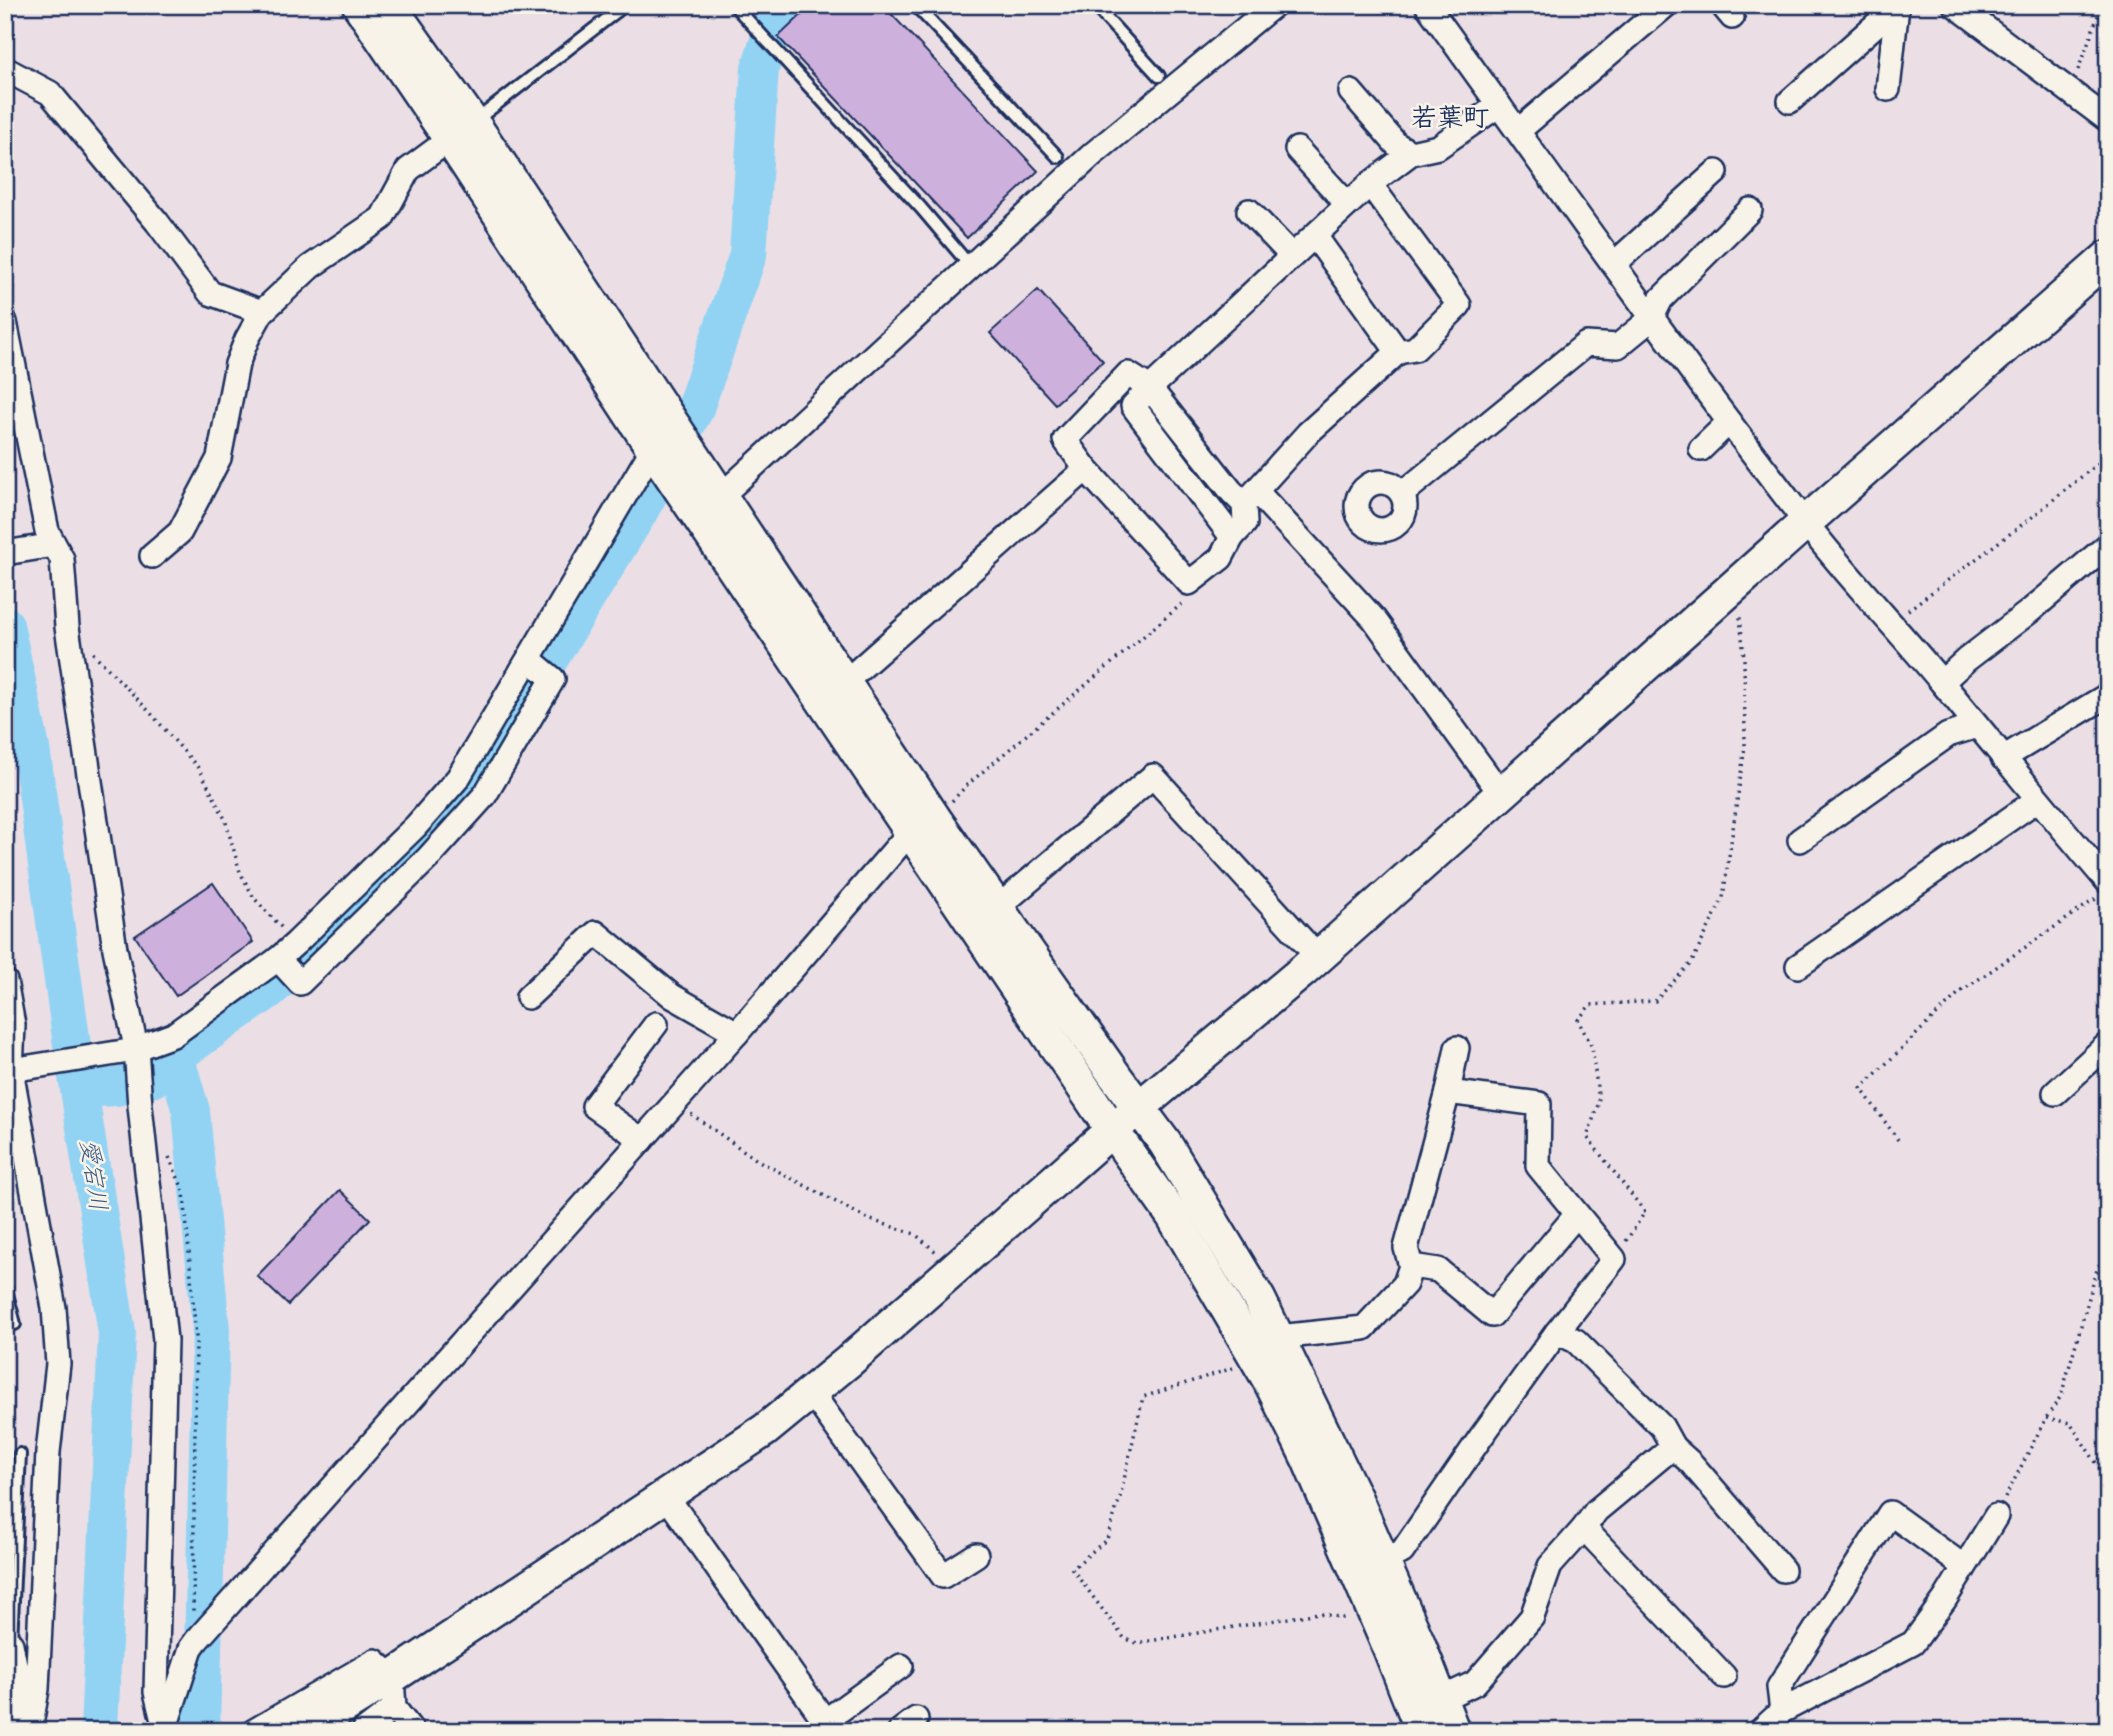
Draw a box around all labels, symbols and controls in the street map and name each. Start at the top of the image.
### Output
district label: 若葉町 [1411,102,1489,136]
water label: 愛宕川 [72,1137,113,1213]

